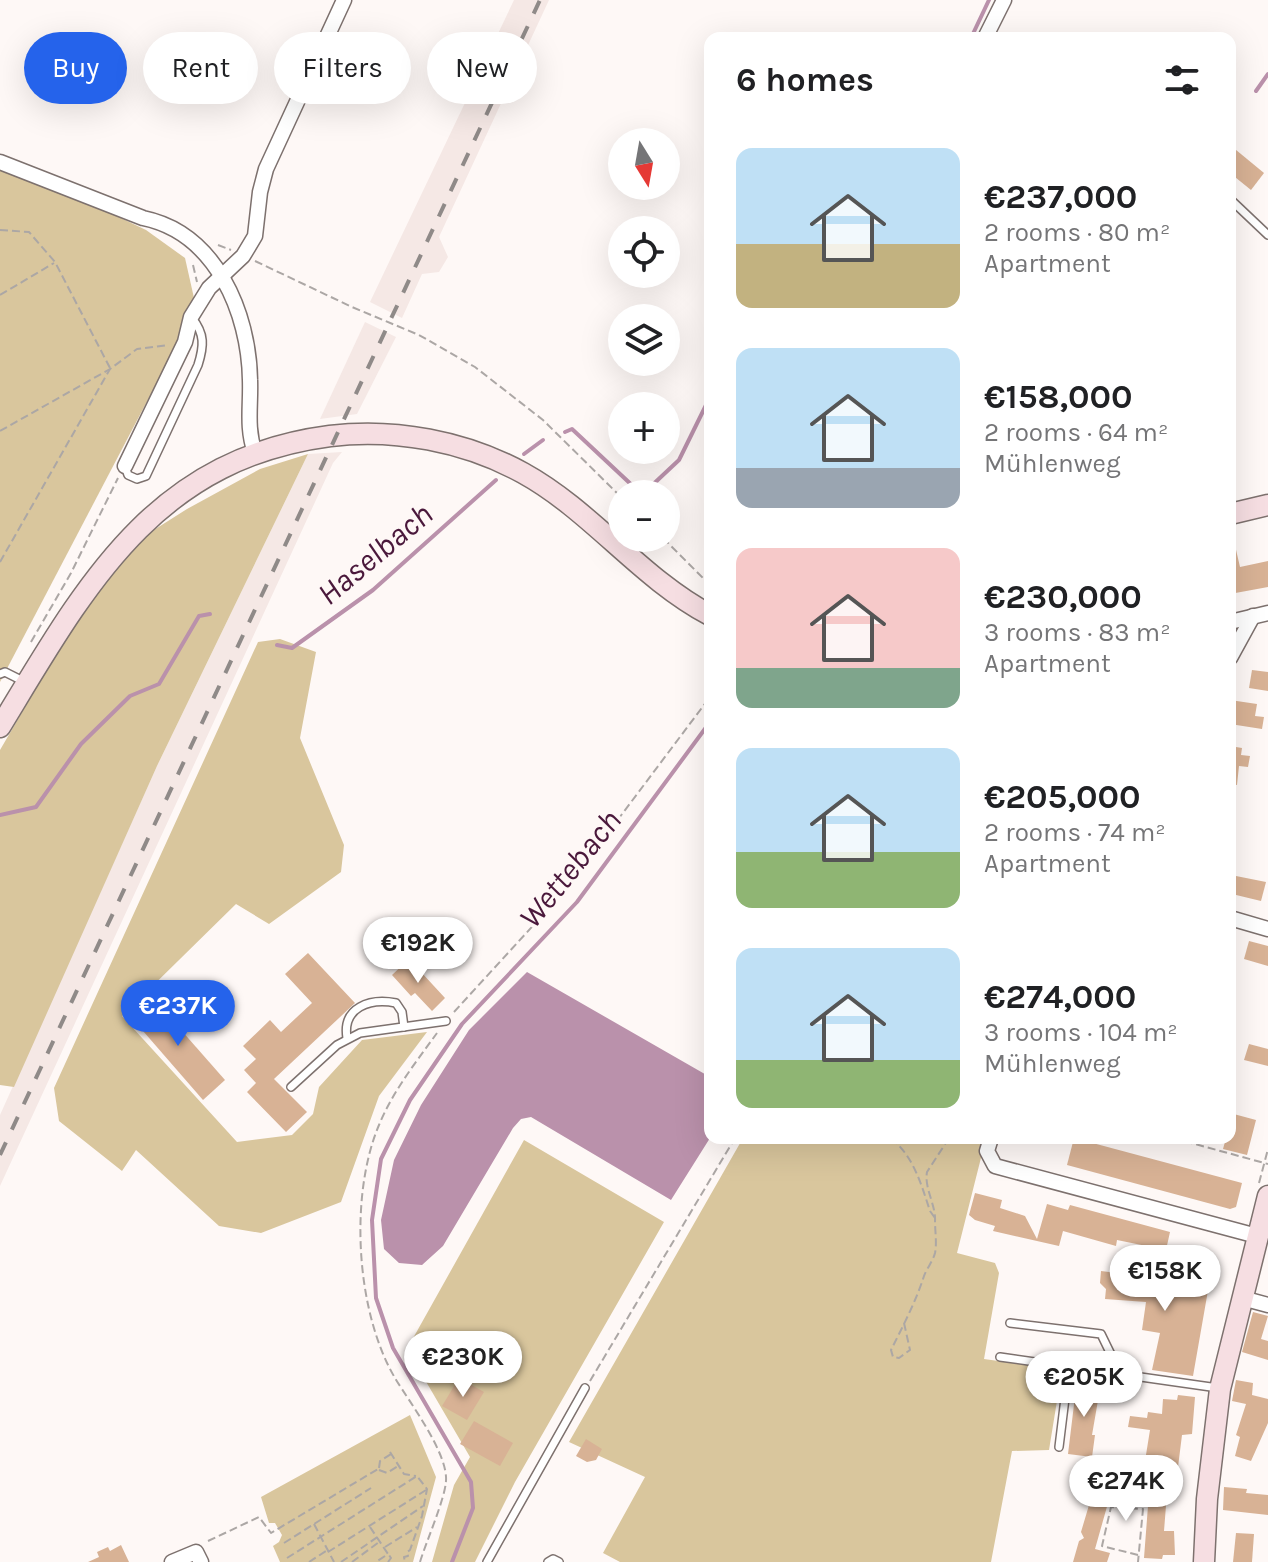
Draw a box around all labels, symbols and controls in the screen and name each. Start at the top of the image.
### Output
chip: Buy [24,32,127,104]
chip: Rent [143,32,258,104]
chip: Filters [274,32,411,104]
chip: New [427,32,537,104]
icon: filters [1160,58,1204,102]
text: 6 homes [736,60,874,100]
north arrow [608,128,680,200]
map controls [608,128,680,552]
text: €237,000 [984,177,1137,217]
icon: home [800,180,896,276]
button: locate [608,216,680,288]
text: 2 rooms · 80 m² [984,217,1170,248]
text: Apartment [984,248,1111,279]
button: layers [608,304,680,376]
text: €158,000 [984,377,1133,417]
icon: home [800,380,896,476]
button: + [608,392,680,464]
text: 2 rooms · 64 m² [984,417,1168,448]
text: Mühlenweg [984,448,1121,479]
button: − [608,480,680,552]
water label: Haselbach [310,495,440,613]
text: €230,000 [984,577,1142,617]
icon: home [800,580,896,676]
text: 3 rooms · 83 m² [984,617,1171,648]
text: Apartment [984,648,1111,679]
text: €205,000 [984,777,1141,817]
icon: home [800,780,896,876]
water label: Wettebach [511,802,629,936]
text: 2 rooms · 74 m² [984,817,1166,848]
text: Apartment [984,848,1111,879]
pin: €192K [362,917,474,985]
text: €192K [381,927,455,958]
text: €274,000 [984,977,1136,1017]
pin: €237K [122,980,234,1048]
icon: home [800,980,896,1076]
text: €237K [139,990,217,1021]
text: 3 rooms · 104 m² [984,1017,1178,1048]
text: Mühlenweg [984,1048,1121,1079]
pin: €158K [1109,1245,1221,1313]
text: €158K [1128,1255,1202,1286]
pin: €230K [407,1331,519,1399]
text: €230K [422,1341,504,1372]
pin: €205K [1028,1351,1140,1419]
text: €205K [1044,1361,1124,1392]
pin: €274K [1070,1455,1182,1523]
text: €274K [1087,1465,1165,1496]

